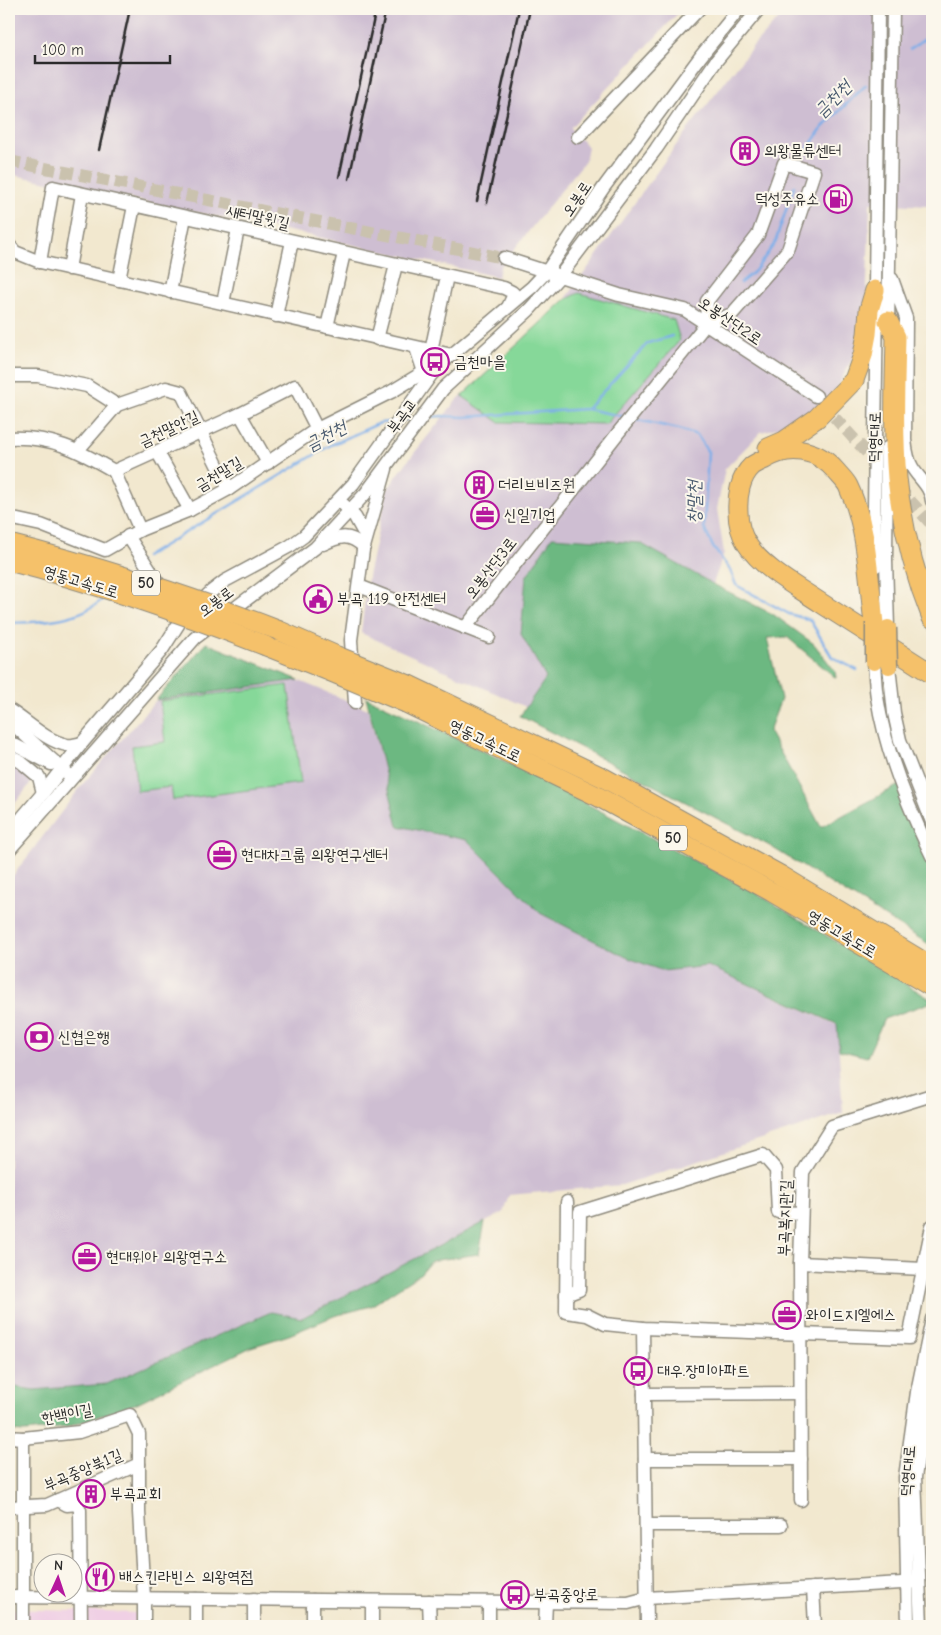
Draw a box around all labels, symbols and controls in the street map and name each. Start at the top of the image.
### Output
scale bar [35,32,170,64]
text: 100 m [42,41,84,59]
water label: 금천천 [810,75,857,122]
building icon: 의왕물류센터 [730,136,760,166]
place label: 의왕물류센터 [764,142,841,160]
street label: 오봉로 [559,178,595,220]
fuel station icon: 덕성주유소 [823,184,853,214]
place label: 덕성주유소 [755,190,819,208]
street label: 새터말윗길 [225,201,292,233]
street label: 오봉산단2로 [695,293,765,349]
bus stop icon: 금천마을 [420,347,450,377]
place label: 금천마을 [454,353,506,371]
street label: 부곡교 [383,395,421,437]
street label: 금천말안길 [136,407,202,451]
street label: 덕영대로 [866,411,884,463]
water label: 금천천 [302,416,351,455]
street label: 금천말길 [192,453,246,495]
building icon: 더리브비즈원 [464,470,494,500]
place label: 더리브비즈원 [498,476,575,494]
water label: 창말천 [684,479,705,524]
office icon: 신일기업 [470,500,500,530]
place label: 신일기업 [504,506,556,524]
street label: 오봉산단3로 [462,534,520,602]
street label: 영동고속도로 [41,562,121,602]
road number: 50 [132,570,160,596]
street label: 오봉로 [195,583,237,621]
public building icon: 부곡 119 안전센터 [303,584,333,614]
place label: 부곡 119 안전센터 [337,590,446,608]
street label: 영동고속도로 [446,716,524,766]
road number: 50 [659,826,687,850]
office icon: 현대차그룹 의왕연구센터 [207,840,237,870]
place label: 현대차그룹 의왕연구센터 [241,846,388,864]
street label: 영동고속도로 [804,906,880,962]
bank icon: 신협은행 [24,1022,54,1052]
place label: 신협은행 [58,1028,110,1046]
street label: 부곡복지관길 [775,1179,795,1257]
office icon: 현대위아 의왕연구소 [72,1242,102,1272]
place label: 현대위아 의왕연구소 [106,1248,227,1266]
office icon: 와이드지엘에스 [772,1300,802,1330]
place label: 와이드지엘에스 [806,1306,896,1324]
bus stop icon: 대우.장미아파트 [623,1356,653,1386]
place label: 대우.장미아파트 [657,1362,750,1380]
street label: 한백이길 [40,1400,94,1428]
street label: 부곡중앙북1길 [41,1445,125,1495]
street label: 덕영대로 [897,1445,919,1497]
building icon: 부곡교회 [76,1479,106,1509]
place label: 부곡교회 [110,1485,162,1503]
north arrow [32,1552,82,1602]
text: N [54,1557,64,1574]
restaurant icon: 배스킨라빈스 의왕역점 [85,1562,115,1592]
place label: 배스킨라빈스 의왕역점 [119,1568,253,1586]
bus stop icon: 부곡중앙로 [500,1580,530,1610]
place label: 부곡중앙로 [534,1586,598,1604]

